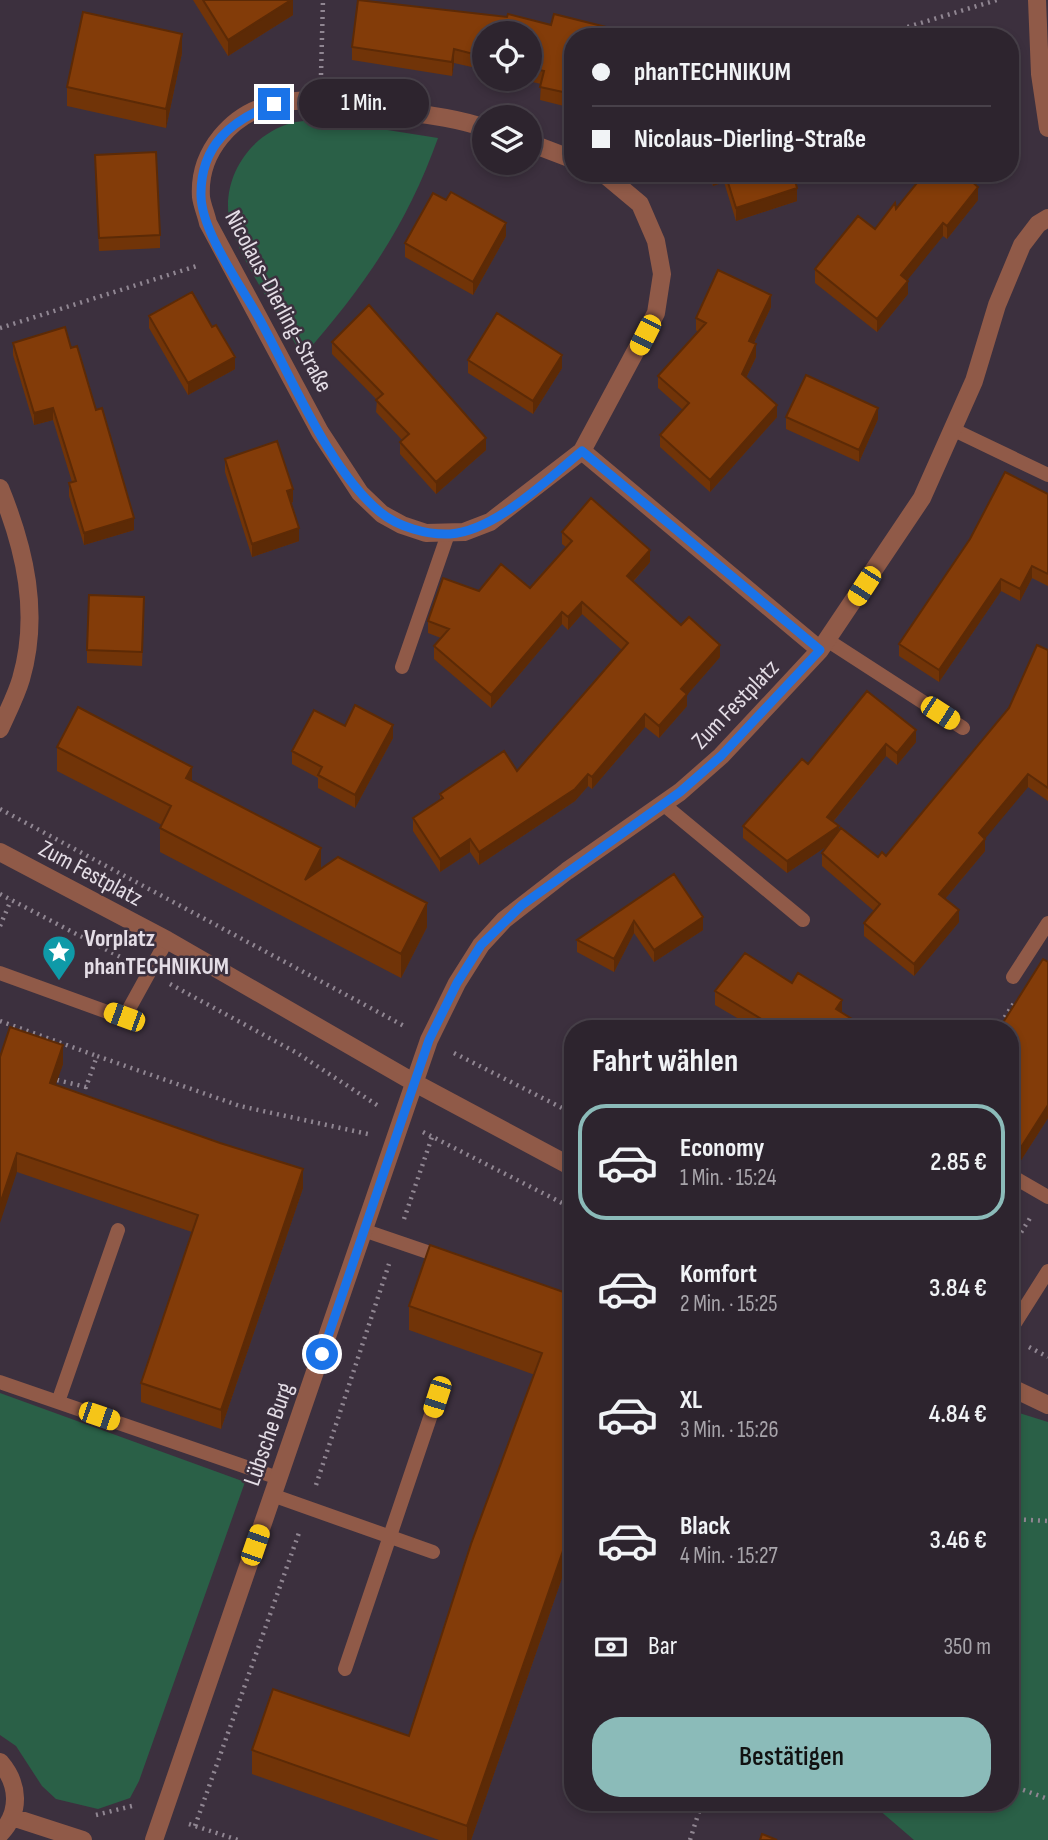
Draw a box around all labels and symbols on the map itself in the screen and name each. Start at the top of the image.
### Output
callout: 1 Min. [298,80,428,128]
route end [258,88,290,120]
street label: Nicolaus-Dierling-Straße [218,205,339,397]
car [627,312,664,358]
car [844,563,885,609]
street label: Zum Festplatz [686,653,785,755]
car [917,693,964,733]
street label: Zum Festplatz [34,834,148,913]
place label: Vorplatz phanTECHNIKUM [84,924,229,981]
place icon: Vorplatz phanTECHNIKUM [40,933,78,982]
car [101,1000,148,1034]
route start [306,1338,338,1370]
car [421,1374,454,1420]
street label: Lübsche Burg [237,1379,300,1490]
car [76,1399,123,1433]
car [239,1522,272,1568]

